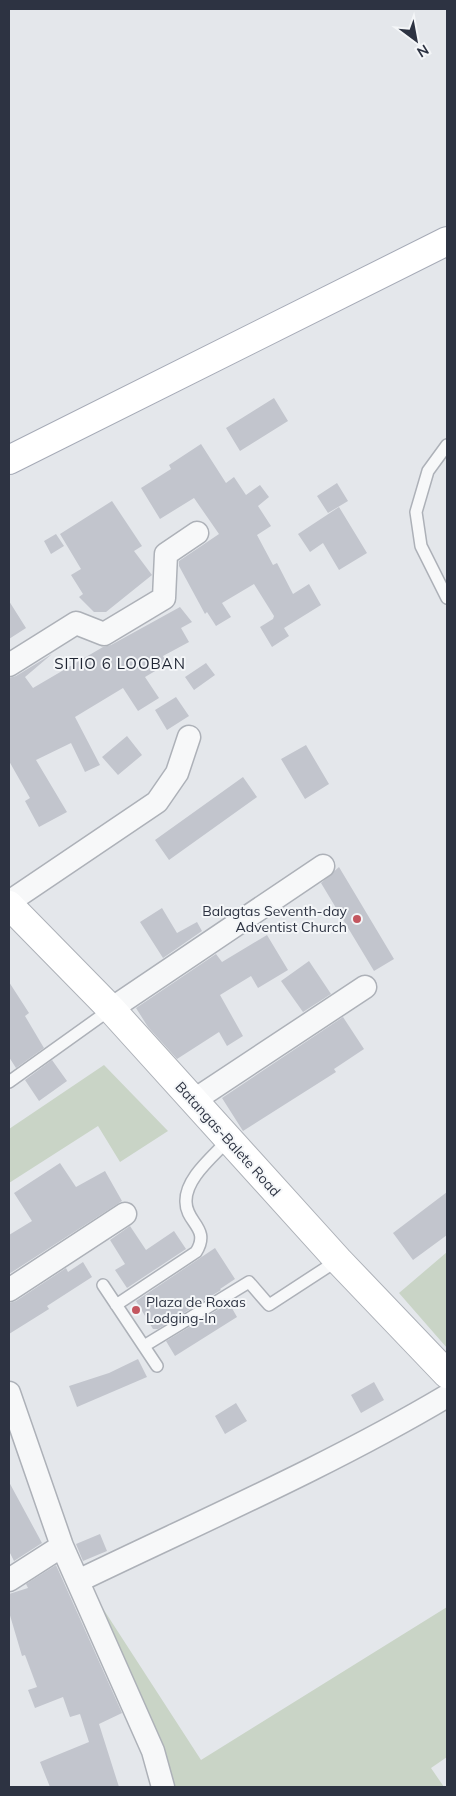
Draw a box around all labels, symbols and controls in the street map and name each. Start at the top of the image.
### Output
north arrow [391,15,441,65]
text: N [414,41,432,61]
district label: SITIO 6 LOOBAN [54,654,186,673]
place label: Balagtas Seventh-day Adventist Church [202,902,348,936]
marker: Balagtas Seventh-day Adventist Church [351,913,363,925]
street label: Batangas-Balete Road [172,1078,284,1200]
place label: Plaza de Roxas Lodging-In [146,1293,246,1327]
marker: Plaza de Roxas Lodging-In [130,1304,142,1316]

